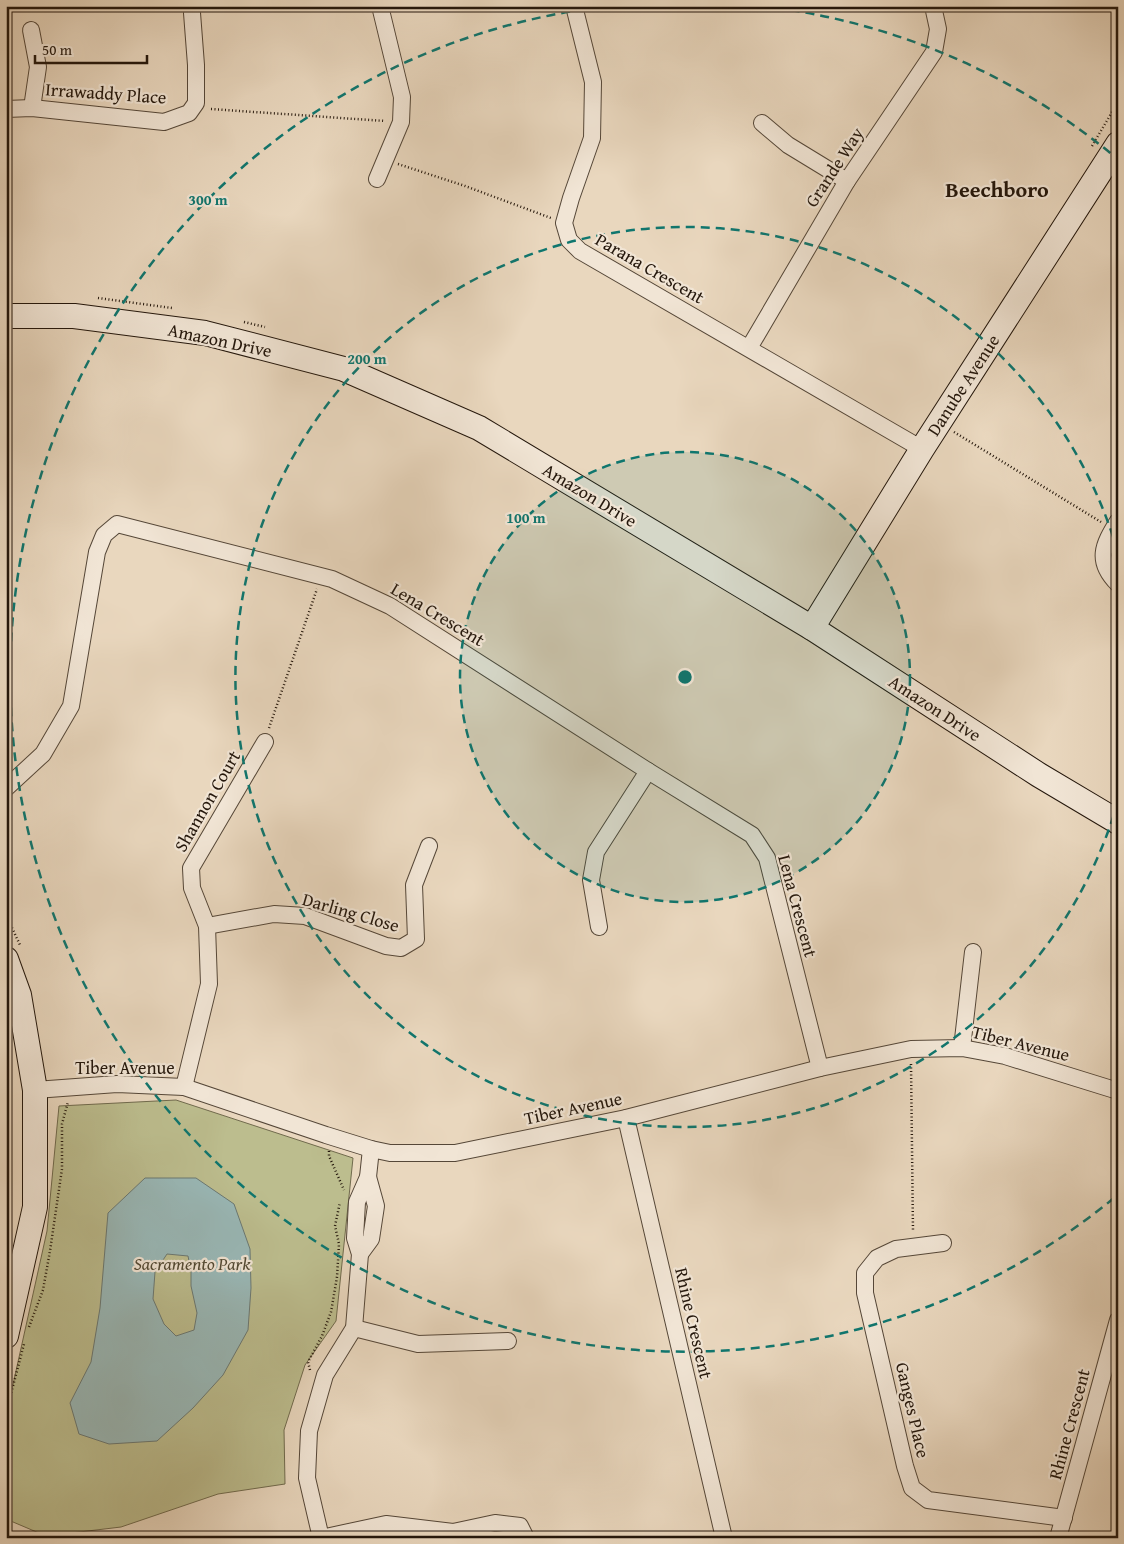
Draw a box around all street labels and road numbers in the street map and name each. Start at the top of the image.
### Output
street label: Irrawaddy Place [45,75,167,111]
street label: Grande Way [798,122,870,212]
street label: Parana Crescent [590,226,710,310]
street label: Amazon Drive [166,316,274,364]
street label: Danube Avenue [920,329,1006,441]
street label: Amazon Drive [538,456,642,534]
street label: Lena Crescent [386,575,491,653]
street label: Amazon Drive [883,668,987,748]
street label: Shannon Court [167,745,247,857]
street label: Lena Crescent [771,852,825,961]
street label: Darling Close [299,885,403,939]
street label: Tiber Avenue [969,1018,1073,1068]
street label: Tiber Avenue [75,1054,175,1081]
street label: Tiber Avenue [521,1084,625,1132]
street label: Rhine Crescent [668,1265,720,1382]
street label: Ganges Place [889,1360,937,1460]
street label: Rhine Crescent [1041,1365,1097,1482]

